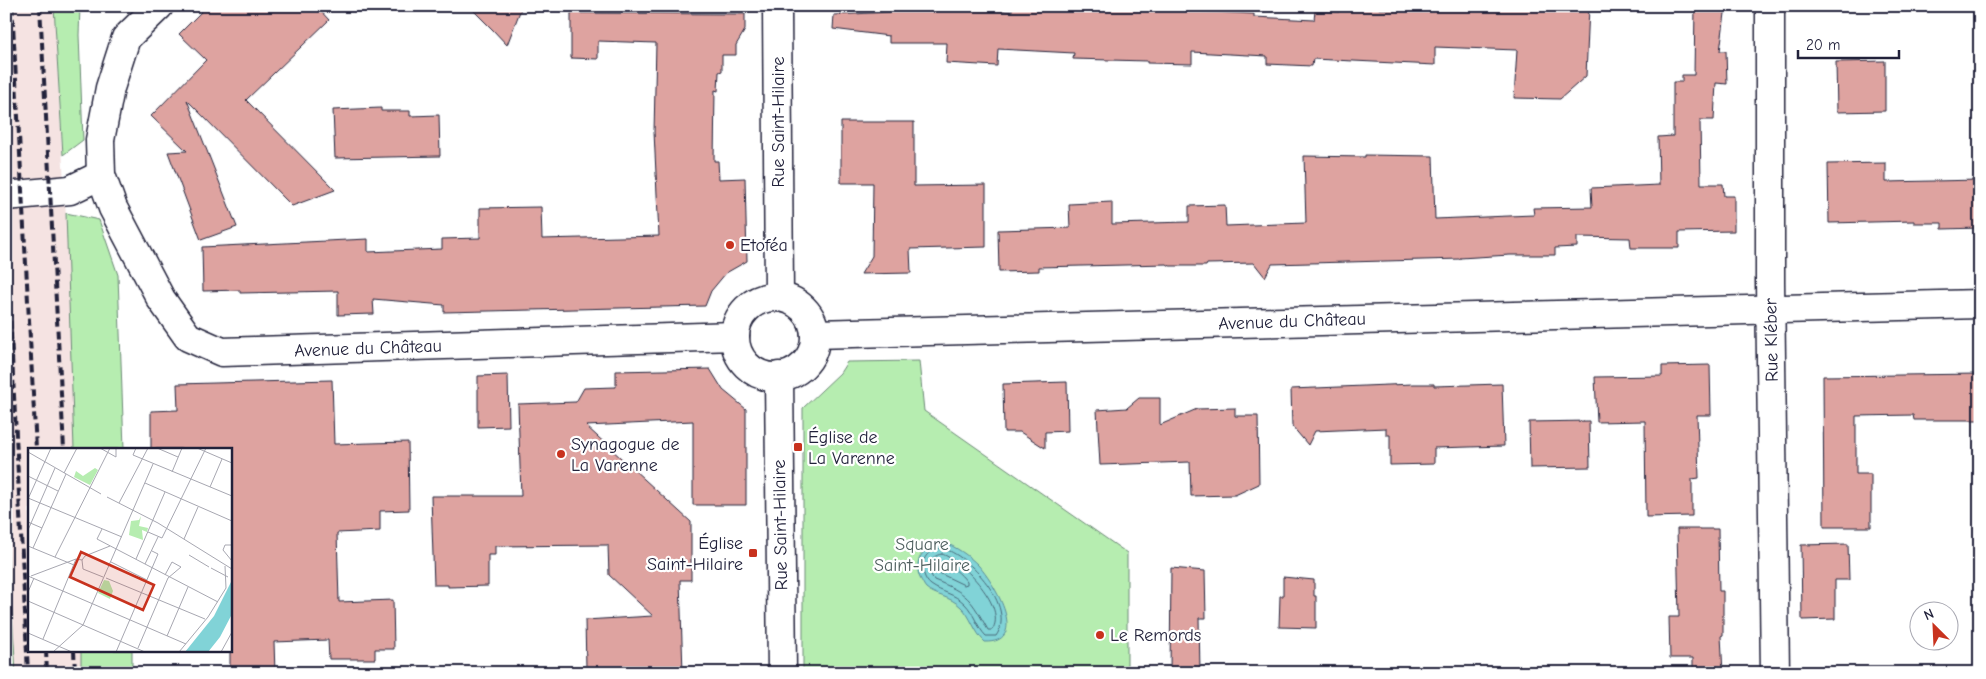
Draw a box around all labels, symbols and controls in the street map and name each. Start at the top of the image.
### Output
scale bar [1798,28,1900,60]
text: 20 m [1806,36,1840,54]
street label: Rue Saint-Hilaire [768,57,789,187]
place label: Etoféa [740,235,788,256]
marker: Etoféa [724,239,736,251]
street label: Rue Kléber [1760,297,1783,382]
street label: Avenue du Château [1218,308,1366,335]
street label: Avenue du Château [294,335,442,362]
place label: Église de La Varenne [808,426,895,469]
place label: Synagogue de La Varenne [571,434,680,476]
marker: Église de La Varenne [792,441,804,453]
inset map [28,448,231,652]
marker: Synagogue de La Varenne [555,448,567,460]
street label: Rue Saint-Hilaire [769,459,792,591]
place label: Église Saint-Hilaire [647,532,743,575]
park label: Square Saint-Hilaire [874,534,970,576]
marker: Église Saint-Hilaire [747,547,759,559]
north arrow [1908,602,1958,652]
text: N [1921,605,1937,624]
place label: Le Remords [1110,625,1201,646]
marker: Le Remords [1094,629,1106,641]

